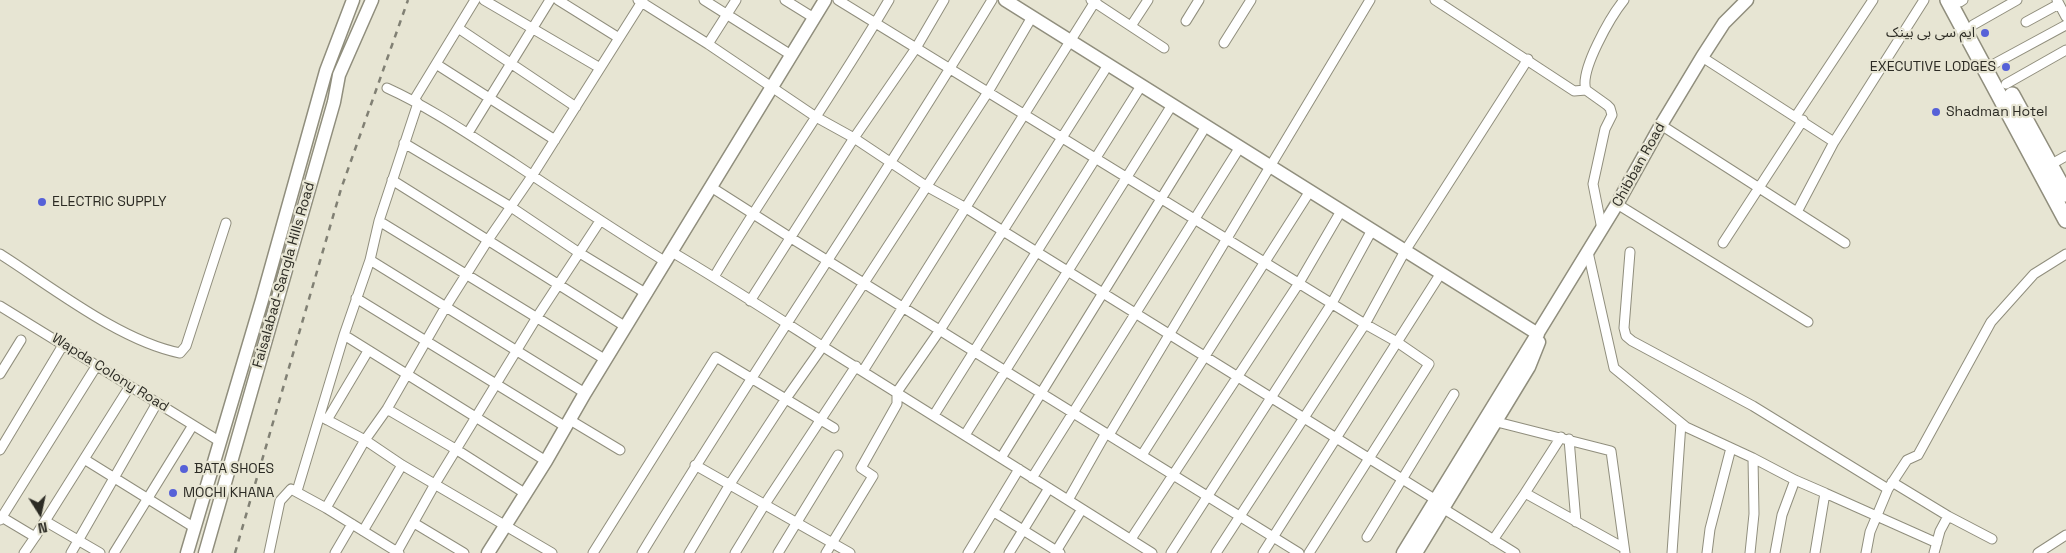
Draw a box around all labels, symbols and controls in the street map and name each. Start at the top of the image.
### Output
place label: ایم سی بی بینک [1886,25,1975,41]
marker: ایم سی بی بینک [1979,27,1991,39]
place label: EXECUTIVE LODGES [1870,59,1996,75]
marker: EXECUTIVE LODGES [2000,61,2012,73]
place label: Shadman Hotel [1946,104,2048,120]
marker: Shadman Hotel [1930,106,1942,118]
street label: Chibban Road [1609,120,1669,210]
street label: Faisalabad-Sangla Hills Road [249,180,319,370]
place label: ELECTRIC SUPPLY [52,194,166,210]
marker: ELECTRIC SUPPLY [36,196,48,208]
street label: Wapda Colony Road [48,330,172,416]
place label: BATA SHOES [194,461,274,477]
marker: BATA SHOES [178,463,190,475]
place label: MOCHI KHANA [183,485,274,501]
marker: MOCHI KHANA [167,487,179,499]
north arrow [15,488,65,538]
text: N [36,518,49,537]

